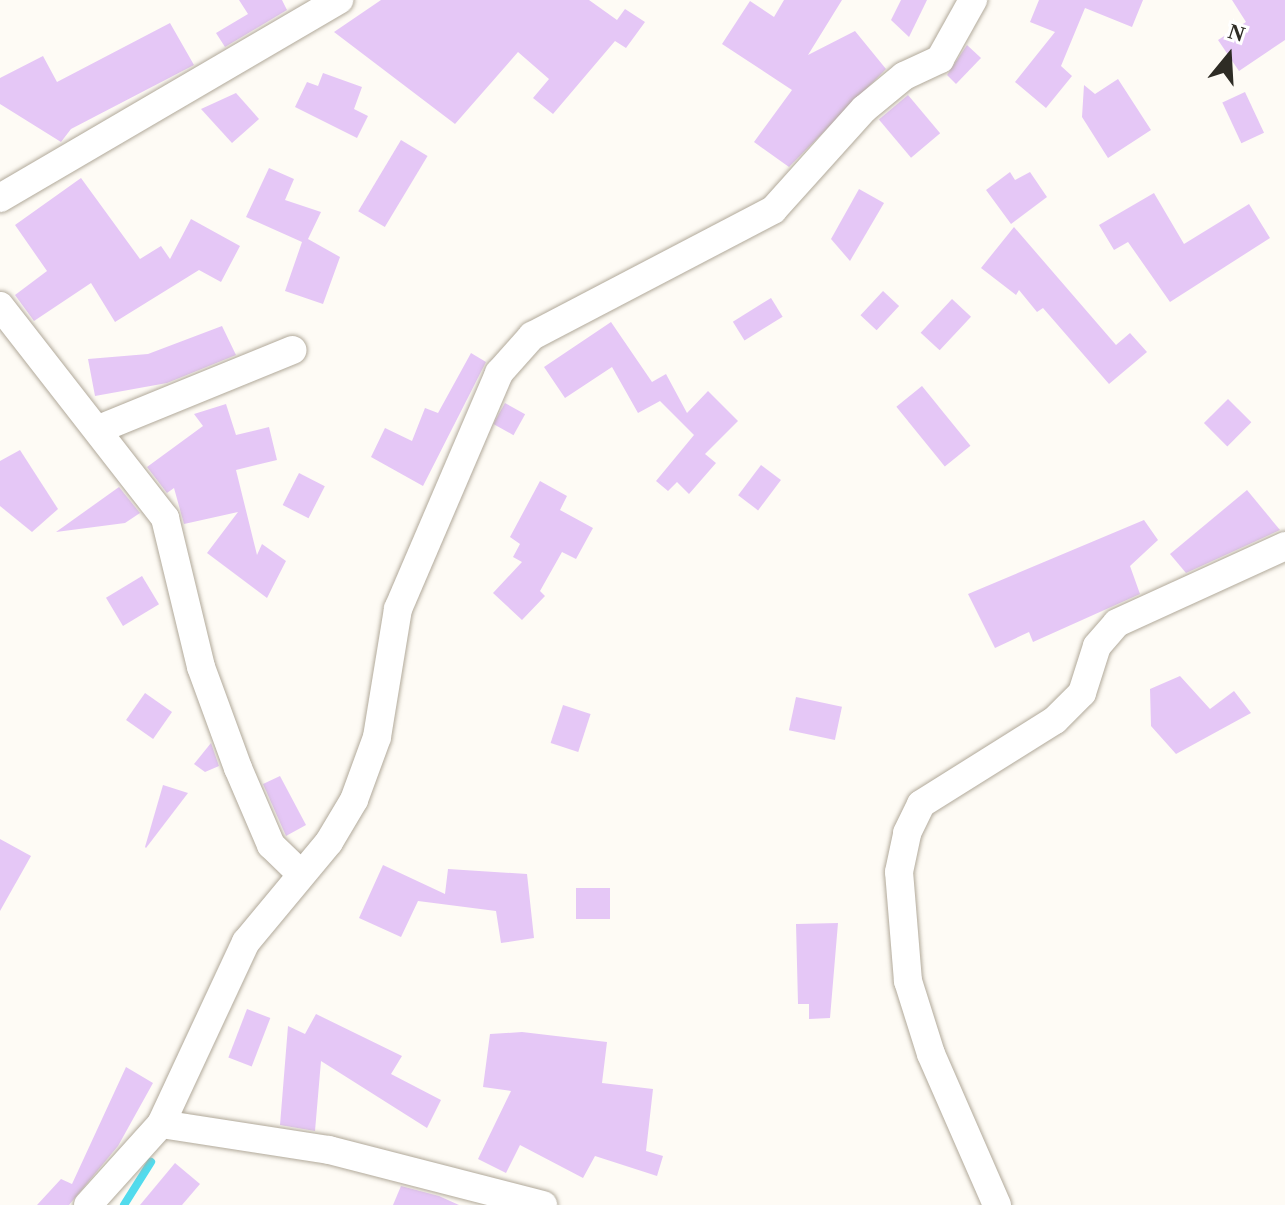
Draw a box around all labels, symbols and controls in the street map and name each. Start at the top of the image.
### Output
north arrow [1189,16,1269,96]
text: N [1225,18,1248,47]

